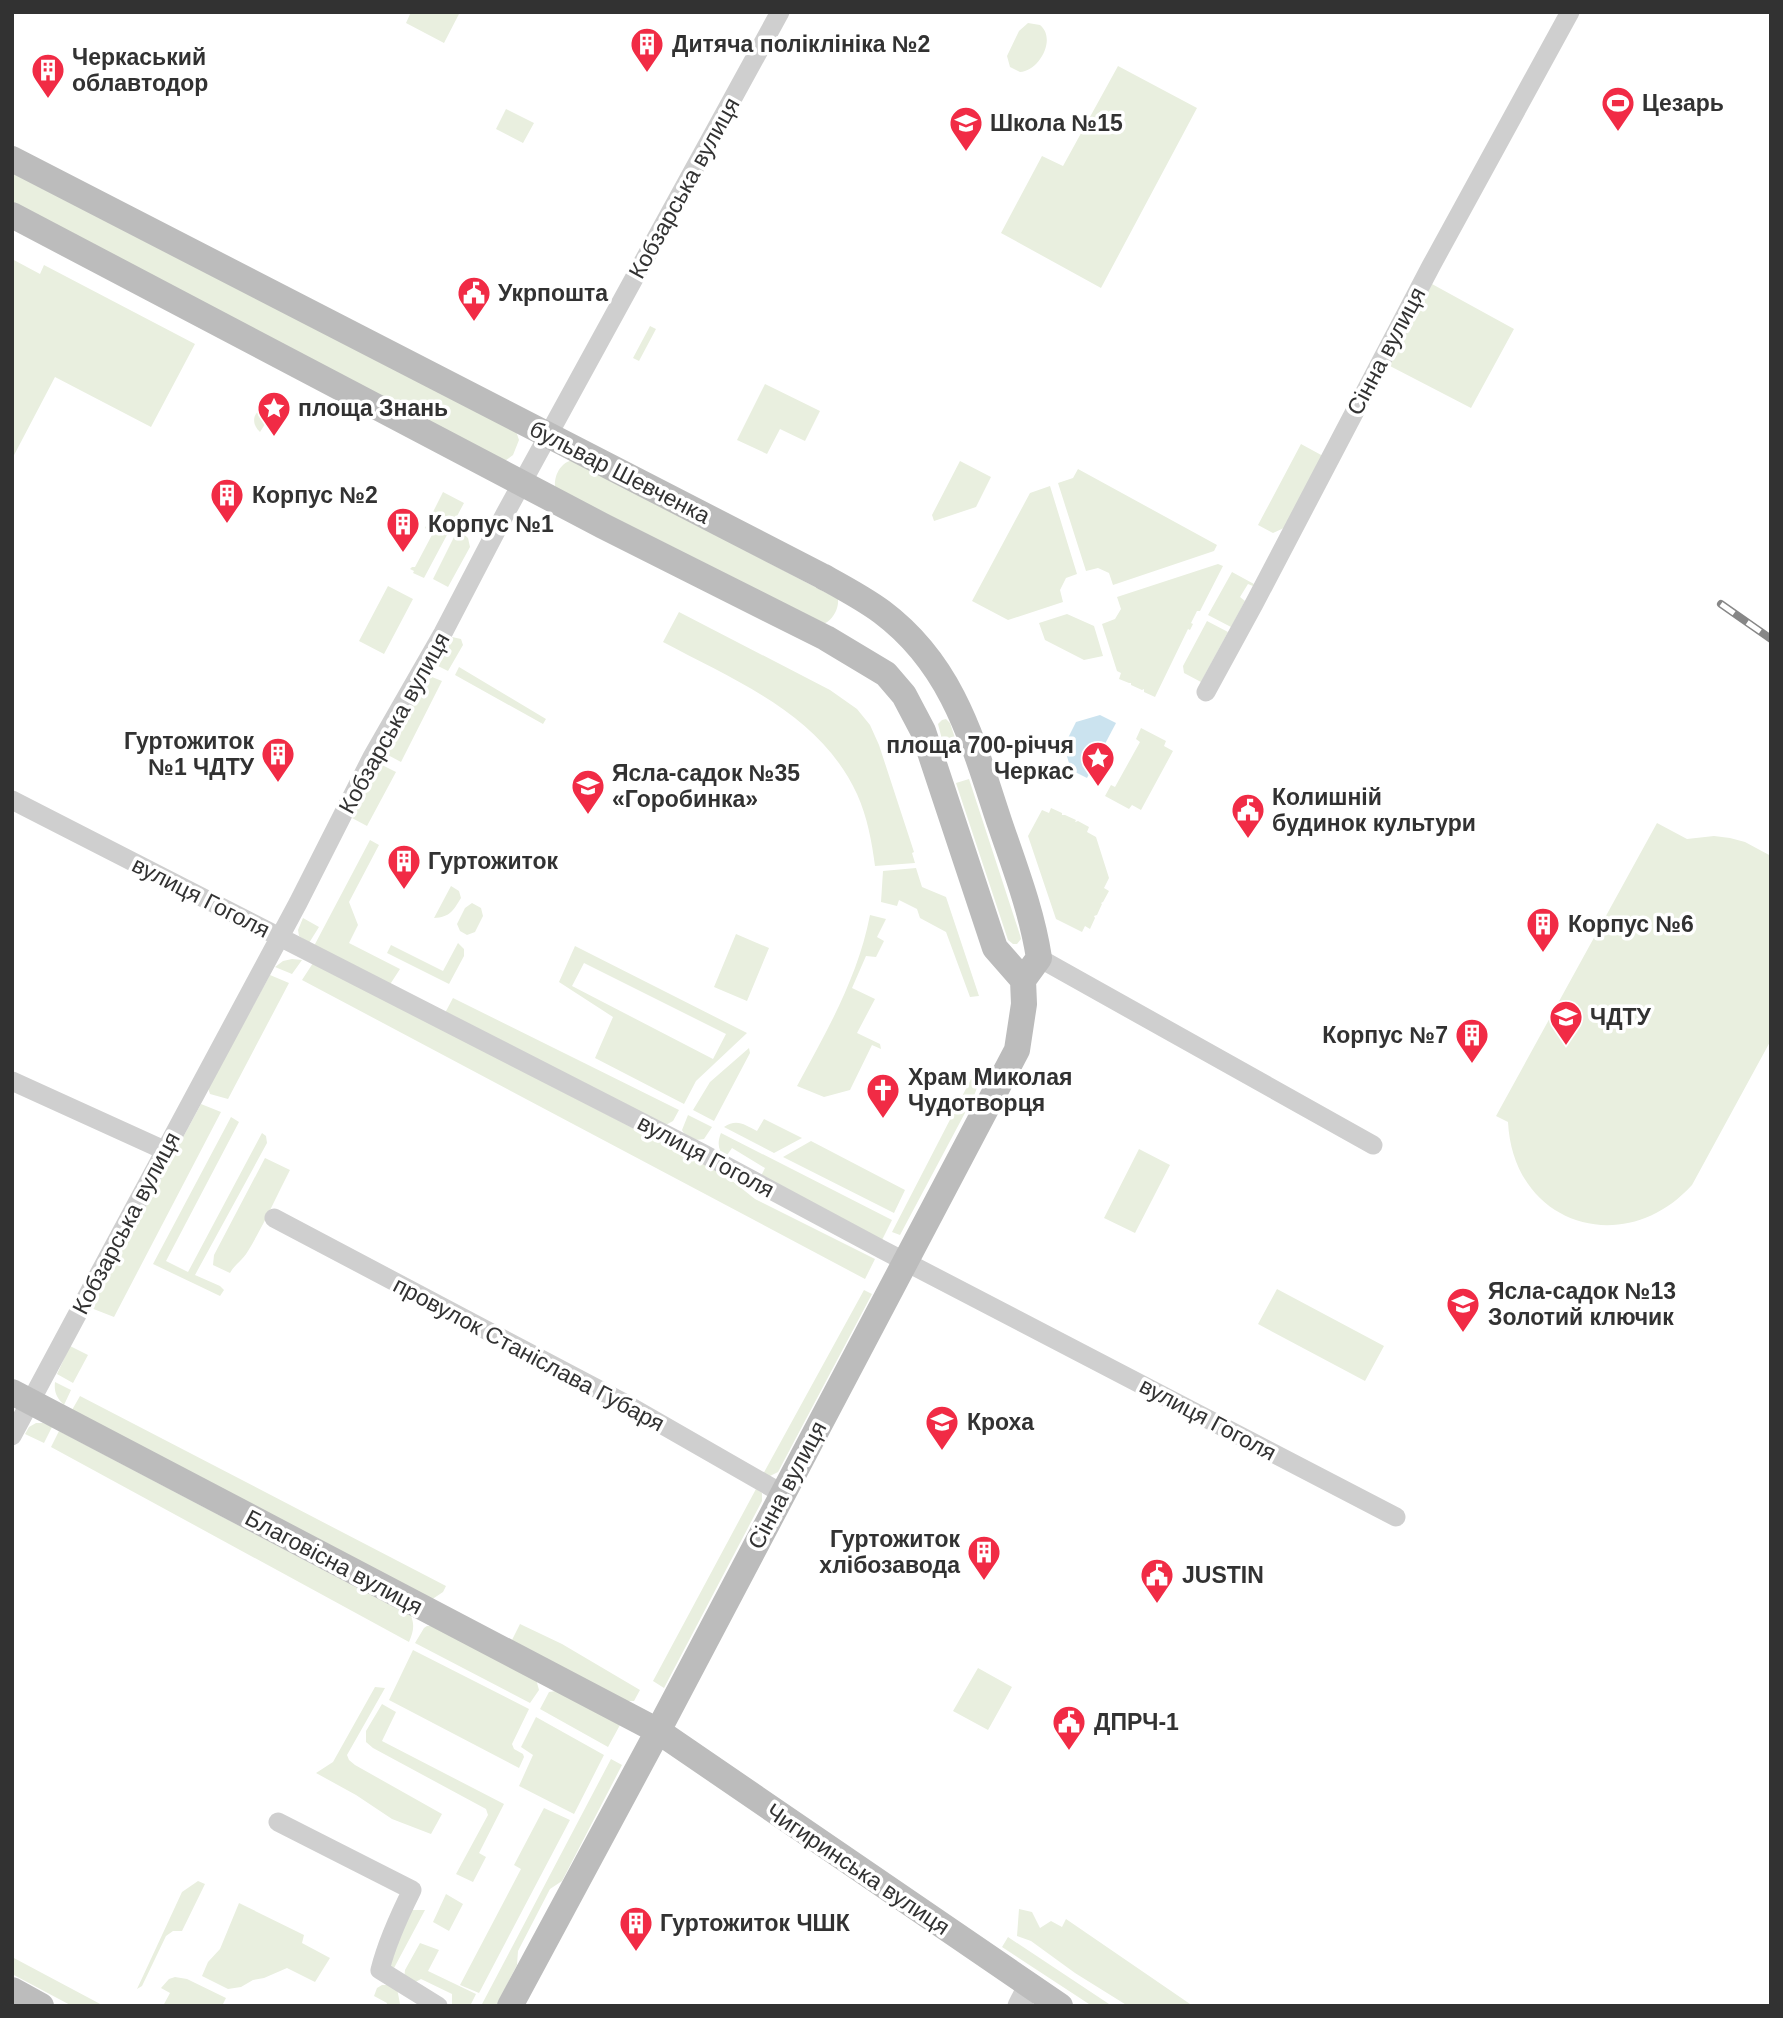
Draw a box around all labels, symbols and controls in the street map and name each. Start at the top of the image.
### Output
building icon: Дитяча поліклініка №2 [628,25,666,74]
place label: Дитяча поліклініка №2 [672,31,930,57]
place label: Черкаський облавтодор [72,44,208,96]
building icon: Черкаський облавтодор [29,51,67,100]
sports icon: Цезарь [1599,84,1637,133]
place label: Цезарь [1642,90,1724,116]
street label: Кобзарська вулиця [623,93,745,283]
school or university icon: Школа №15 [947,104,985,153]
place label: Школа №15 [990,110,1123,136]
public building icon: Укрпошта [455,274,493,323]
place label: Укрпошта [498,280,608,306]
street label: Сінна вулиця [1341,283,1431,419]
place icon: площа Знань [255,389,293,438]
place label: площа Знань [298,395,448,421]
street label: бульвар Шевченка [525,415,715,529]
building icon: Корпус №2 [208,476,246,525]
place label: Корпус №2 [252,482,378,508]
building icon: Корпус №1 [384,505,422,554]
place label: Корпус №1 [428,511,554,537]
street label: Кобзарська вулиця [333,628,455,818]
place label: Гуртожиток №1 ЧДТУ [124,728,255,780]
place label: площа 700-річчя Черкас [886,732,1074,784]
building icon: Гуртожиток №1 ЧДТУ [259,735,297,784]
place icon: площа 700-річчя Черкас [1079,739,1117,788]
place label: Ясла-садок №35 «Горобинка» [612,760,800,812]
school or university icon: Ясла-садок №35 «Горобинка» [569,767,607,816]
place label: Колишній будинок культури [1272,784,1476,836]
public building icon: Колишній будинок культури [1229,791,1267,840]
building icon: Гуртожиток [385,842,423,891]
place label: Гуртожиток [428,848,559,874]
street label: вулиця Гоголя [128,851,274,943]
building icon: Корпус №6 [1524,905,1562,954]
place label: Корпус №6 [1568,911,1694,937]
school or university icon: ЧДТУ [1547,998,1585,1047]
place label: ЧДТУ [1590,1004,1652,1030]
building icon: Корпус №7 [1453,1016,1491,1065]
place label: Корпус №7 [1322,1022,1448,1048]
place label: Храм Миколая Чудотворця [908,1064,1072,1116]
church icon: Храм Миколая Чудотворця [864,1071,902,1120]
street label: вулиця Гоголя [633,1109,779,1203]
street label: Кобзарська вулиця [67,1127,185,1319]
street label: провулок Станіслава Губаря [389,1271,669,1437]
place label: Ясла-садок №13 Золотий ключик [1488,1278,1676,1330]
school or university icon: Ясла-садок №13 Золотий ключик [1444,1285,1482,1334]
street label: вулиця Гоголя [1135,1372,1281,1466]
school or university icon: Кроха [923,1403,961,1452]
place label: Кроха [967,1409,1034,1435]
street label: Сінна вулиця [742,1417,832,1553]
street label: Благовісна вулиця [241,1504,427,1620]
place label: Гуртожиток хлібозавода [819,1526,960,1578]
building icon: Гуртожиток хлібозавода [965,1533,1003,1582]
public building icon: JUSTIN [1138,1556,1176,1605]
place label: JUSTIN [1182,1562,1264,1588]
public building icon: ДПРЧ-1 [1050,1703,1088,1752]
place label: ДПРЧ-1 [1094,1709,1179,1735]
street label: Чигиринська вулиця [761,1798,955,1940]
building icon: Гуртожиток ЧШК [617,1904,655,1953]
place label: Гуртожиток ЧШК [660,1910,851,1936]

